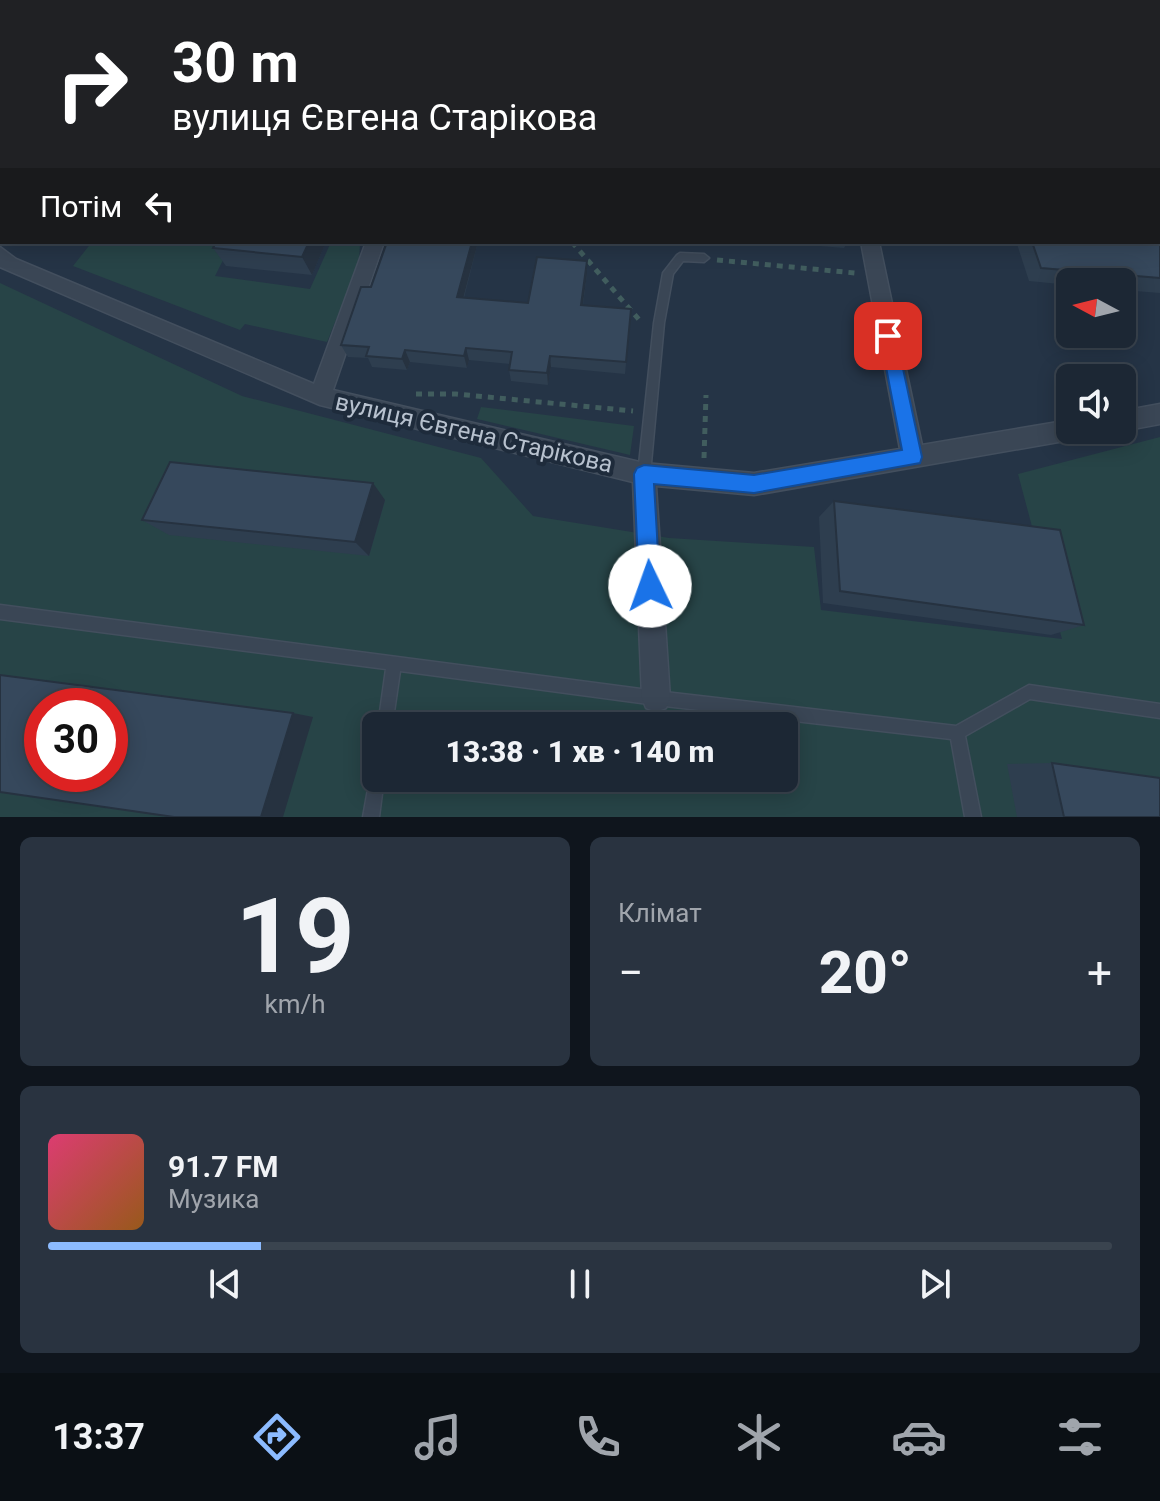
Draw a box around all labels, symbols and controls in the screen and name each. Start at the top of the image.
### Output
text: 30 m [172,30,299,96]
icon: right [40,32,144,136]
text: вулиця Євгена Старікова [172,97,597,139]
icon: left [138,184,182,228]
text: Потім [40,189,122,224]
north arrow [1056,268,1136,348]
map controls [1056,268,1136,444]
pin [854,302,922,370]
icon: arrive [866,314,910,358]
button: sound [1056,364,1136,444]
street label: вулиця Євгена Старікова [333,387,615,479]
position arrow [608,544,692,628]
speed limit sign: 30 [24,688,128,792]
text: 13:38 · 1 хв · 140 m [446,734,714,769]
text: 19 [235,876,355,997]
text: Клімат [618,898,702,928]
text: 20° [819,937,912,1008]
text: − [618,947,643,999]
text: + [1087,947,1112,999]
text: km/h [264,989,326,1019]
text: 91.7 FM [168,1149,279,1184]
text: Музика [168,1184,259,1214]
icon: previous [203,1262,247,1306]
icon: pause [558,1262,602,1306]
icon: next [913,1262,957,1306]
icon: directions [249,1409,305,1465]
icon: music [410,1409,466,1465]
icon: phone [570,1409,626,1465]
icon: climate [731,1409,787,1465]
icon: car [891,1409,947,1465]
icon: filters [1052,1409,1108,1465]
text: 13:37 [52,1416,145,1458]

